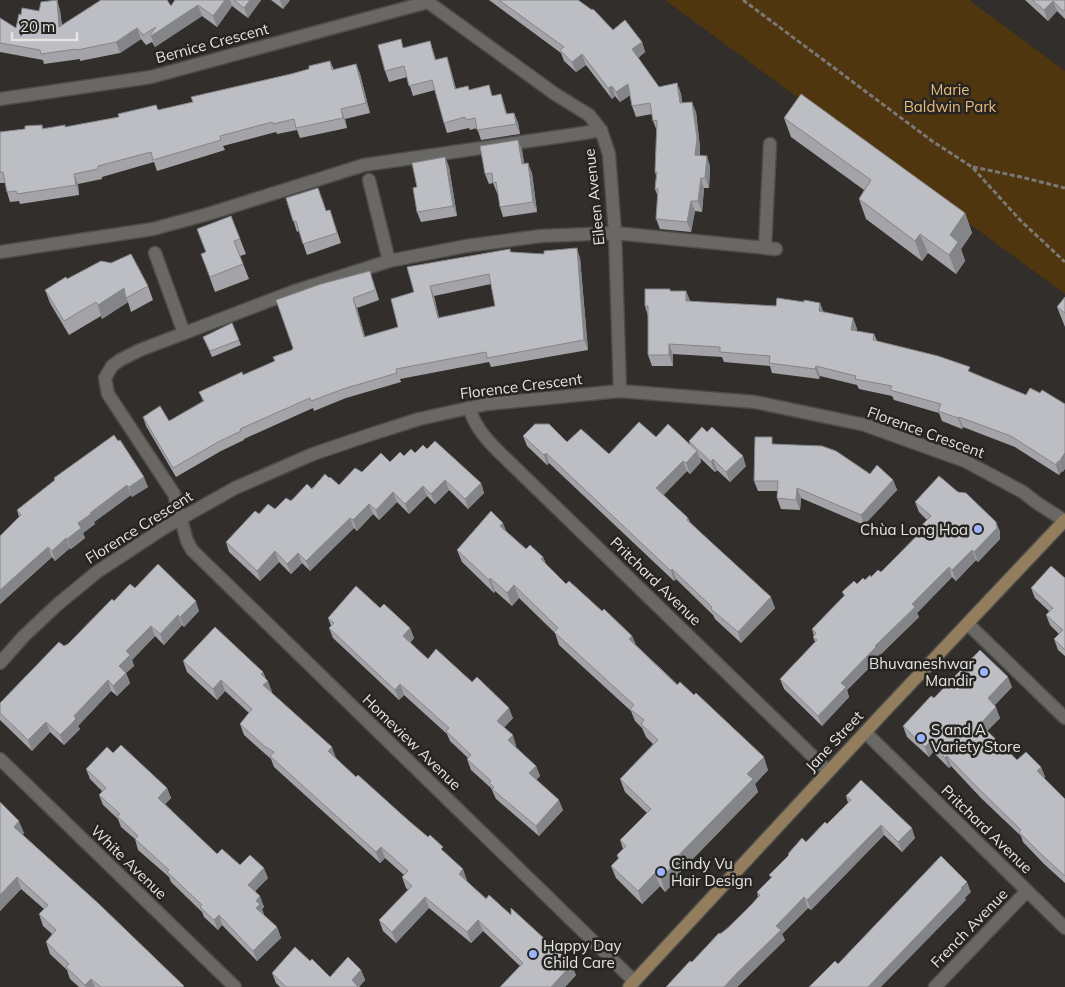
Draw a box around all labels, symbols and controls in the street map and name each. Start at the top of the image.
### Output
scale bar [12,10,78,42]
text: 20 m [20,17,55,36]
street label: Bernice Crescent [153,19,271,67]
park label: Marie Baldwin Park [904,80,997,116]
street label: Eileen Avenue [579,148,609,246]
street label: Florence Crescent [459,369,583,403]
street label: Florence Crescent [865,402,987,462]
street label: Florence Crescent [82,486,196,568]
place label: Chùa Long Hoa [860,520,968,539]
marker: Chùa Long Hoa [972,523,984,535]
street label: Pritchard Avenue [606,533,706,629]
place label: Bhuvaneshwar Mandir [869,654,975,690]
marker: Bhuvaneshwar Mandir [978,666,990,678]
street label: Homeview Avenue [359,690,465,794]
street label: Jane Street [801,707,867,775]
place label: S and A Variety Store [931,720,1021,756]
marker: S and A Variety Store [915,732,927,744]
street label: Pritchard Avenue [937,781,1037,877]
street label: White Avenue [87,821,171,903]
place label: Cindy Vu Hair Design [671,854,753,890]
marker: Cindy Vu Hair Design [655,866,667,878]
street label: French Avenue [926,884,1012,972]
place label: Happy Day Child Care [543,936,621,972]
marker: Happy Day Child Care [527,948,539,960]

